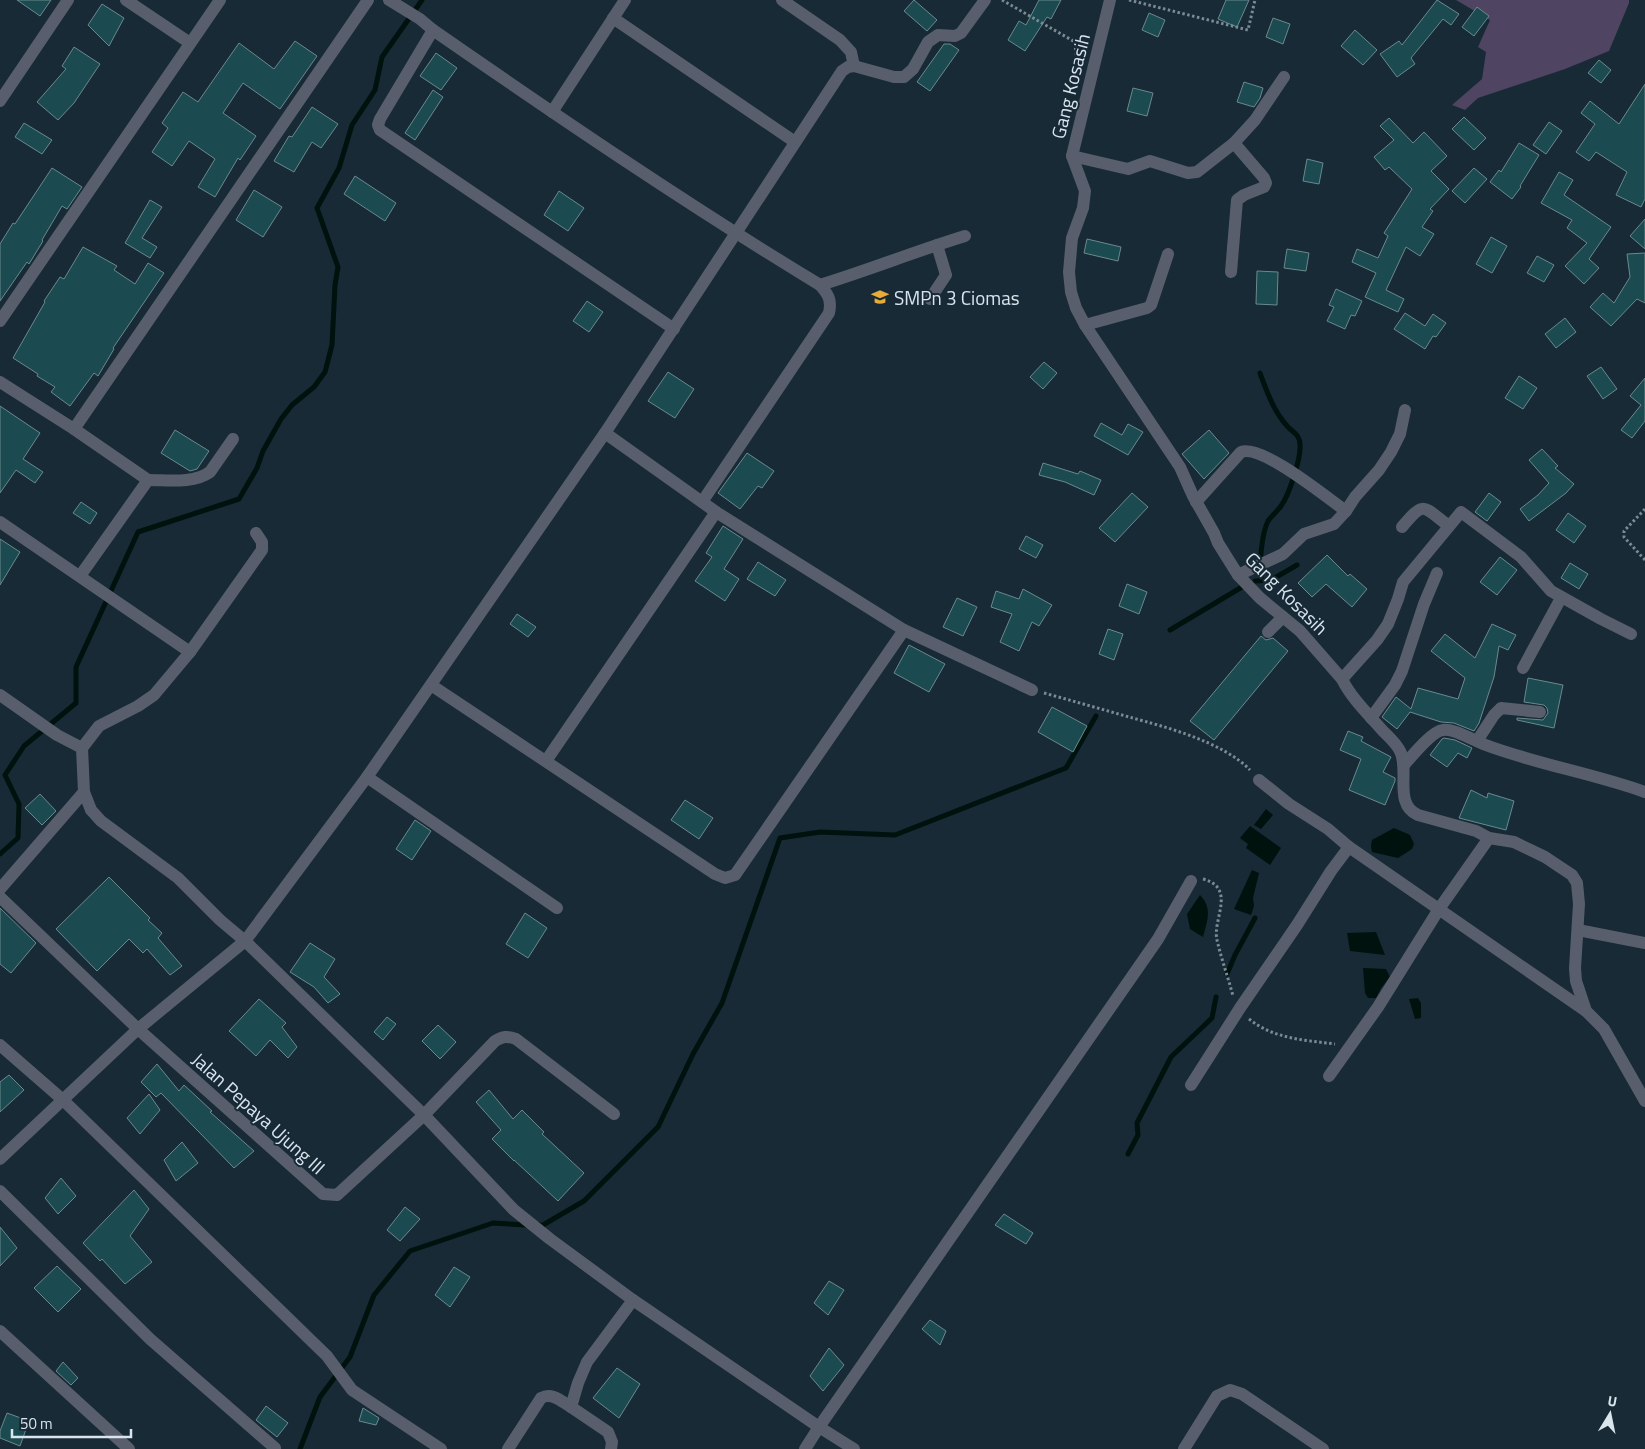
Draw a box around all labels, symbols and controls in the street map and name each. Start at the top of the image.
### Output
street label: Gang Kosasih [1043,30,1097,142]
place label: SMPn 3 Ciomas [894,283,1020,312]
school or university icon: SMPn 3 Ciomas [870,287,890,307]
street label: Gang Kosasih [1239,545,1335,641]
street label: Jalan Pepaya Ujung III [186,1045,332,1181]
north arrow [1585,1389,1635,1439]
text: U [1606,1390,1619,1412]
scale bar [12,1406,131,1438]
text: 50 m [20,1412,53,1435]

